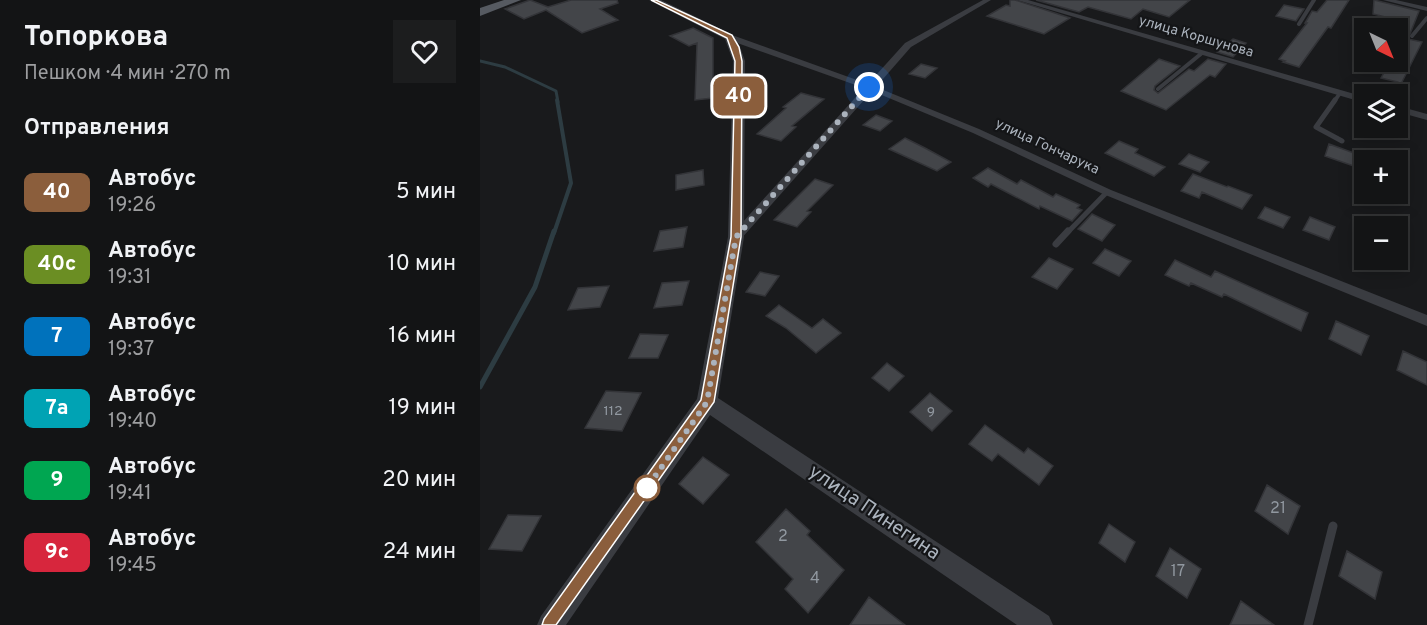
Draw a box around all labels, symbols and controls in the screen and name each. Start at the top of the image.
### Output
street label: улица Коршунова [1137,12,1255,62]
north arrow [1354,18,1408,72]
map controls [1354,18,1408,270]
text: Топоркова [24,20,168,56]
button: heart [393,20,456,83]
text: Пешком · 4 мин · 270 m [24,61,231,87]
your location [854,72,884,102]
line badge: 40 [712,76,766,116]
text: 40 [725,83,753,110]
button: layers [1354,84,1408,138]
text: Отправления [24,115,169,142]
street label: улица Гончарука [992,115,1102,179]
button: + [1354,150,1408,204]
text: Автобус [108,166,196,193]
text: 40 [43,179,71,206]
text: 5 мин [396,179,456,206]
text: 19:26 [108,193,156,219]
button: − [1354,216,1408,270]
text: Автобус [108,238,196,265]
text: 40с [38,251,76,278]
text: 10 мин [387,251,456,278]
text: 19:31 [108,265,151,291]
text: Автобус [108,310,196,337]
text: 7 [51,323,63,350]
text: 16 мин [388,323,456,350]
text: 19:37 [108,337,154,363]
text: Автобус [108,382,196,409]
text: 7а [46,395,69,422]
text: 19 мин [388,395,456,422]
house number: 112 [603,403,623,420]
house number: 9 [927,404,935,421]
text: 19:40 [108,409,157,435]
text: Автобус [108,454,196,481]
street label: улица Пинегина [803,459,945,567]
text: 9 [51,467,63,494]
text: 20 мин [382,467,456,494]
unlabelled marker [634,475,660,501]
text: 19:41 [108,481,152,507]
house number: 21 [1270,499,1286,519]
text: Автобус [108,526,196,553]
house number: 2 [778,527,788,547]
text: 9с [45,539,69,566]
text: 24 мин [383,539,456,566]
text: 19:45 [108,553,157,579]
house number: 17 [1171,562,1185,582]
house number: 4 [810,569,820,589]

